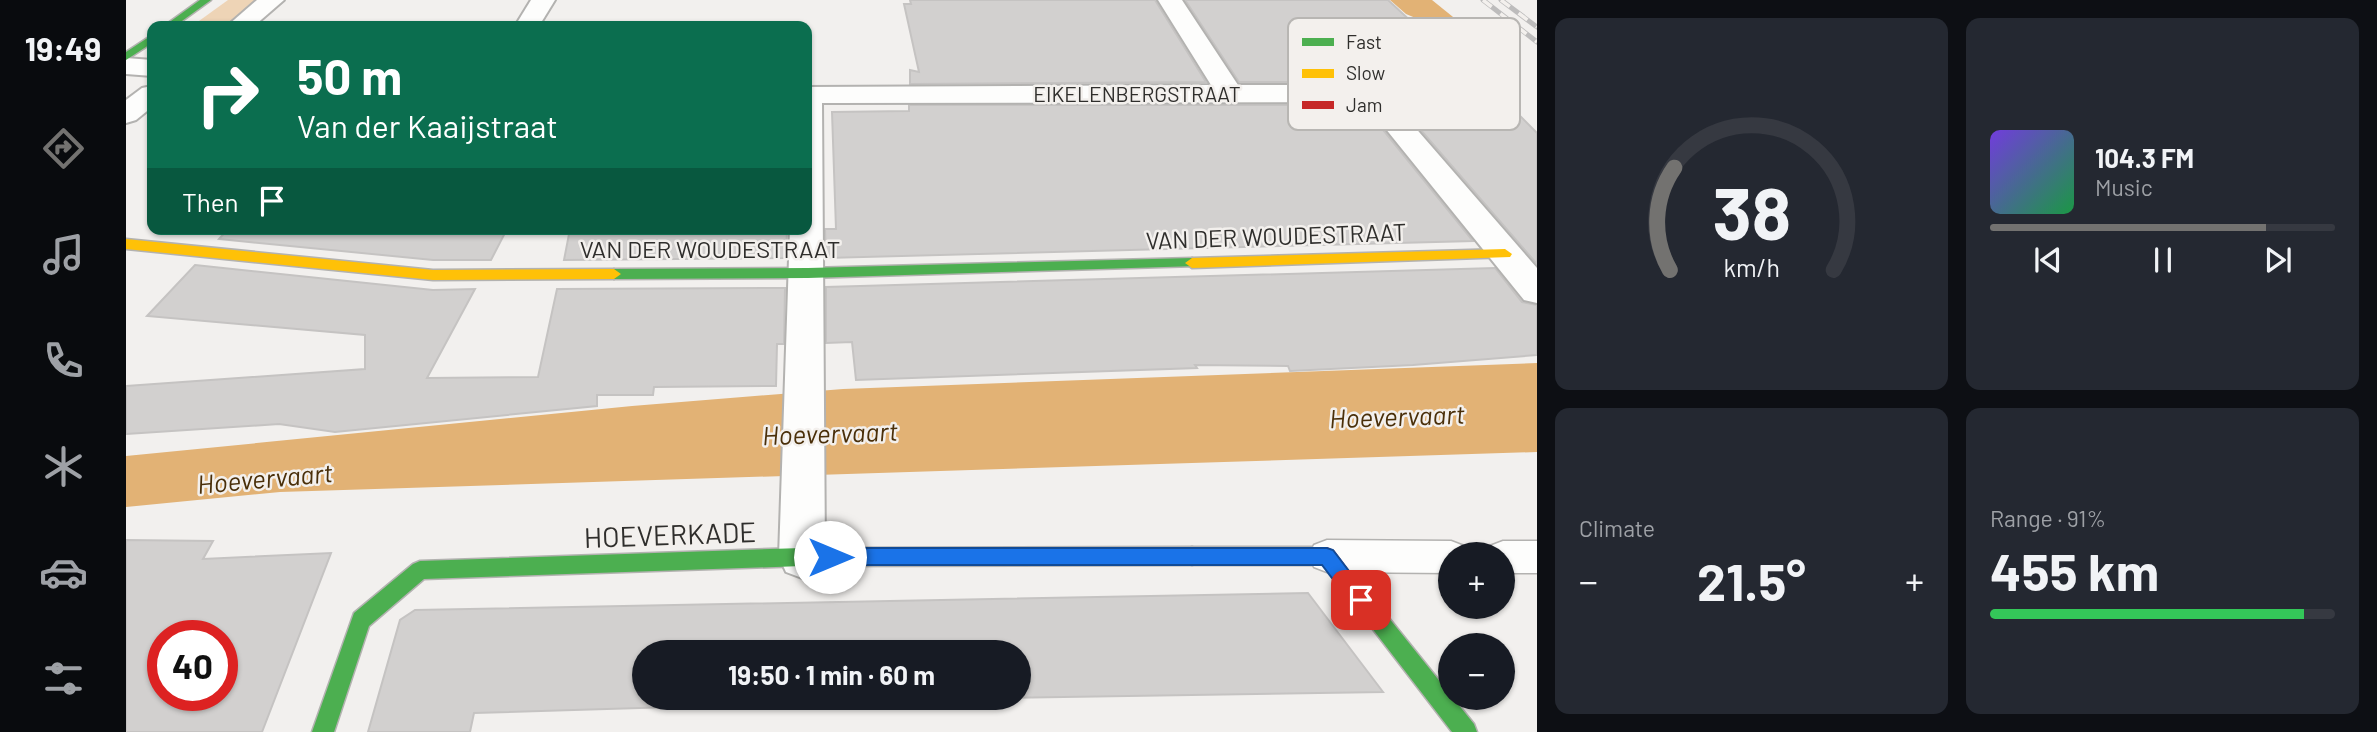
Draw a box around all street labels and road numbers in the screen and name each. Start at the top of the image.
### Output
street label: EIKELENBERGSTRAAT [1033,81,1241,106]
street label: VAN DER WOUDESTRAAT [1145,216,1407,255]
street label: VAN DER WOUDESTRAAT [580,234,840,263]
street label: HOEVERKADE [583,514,757,554]

